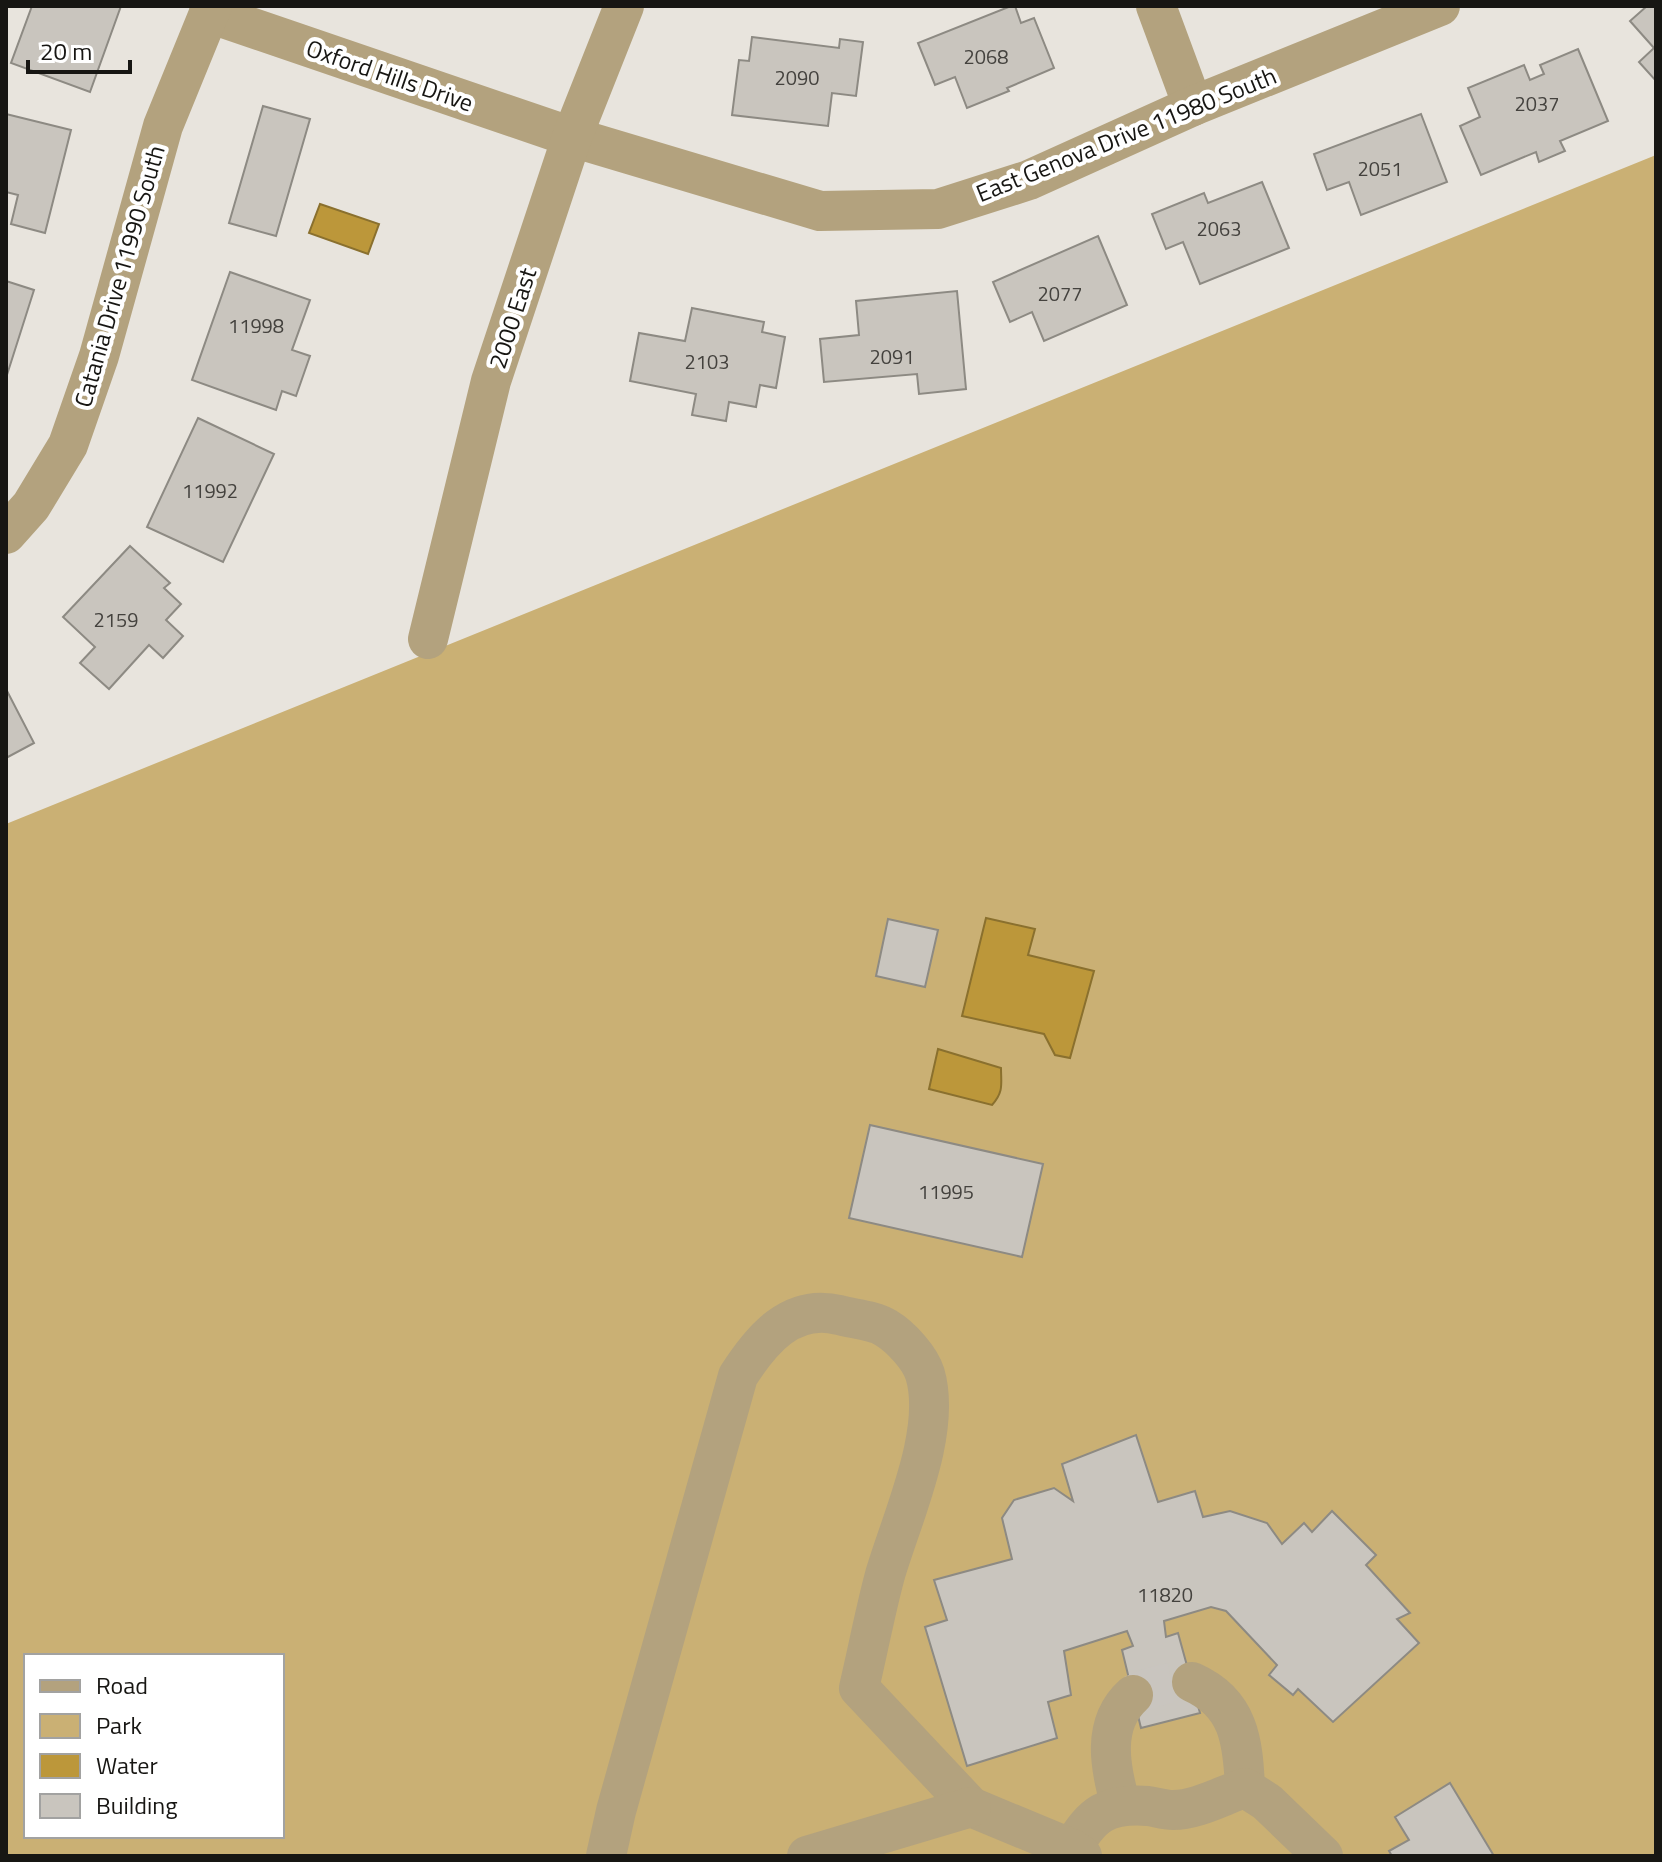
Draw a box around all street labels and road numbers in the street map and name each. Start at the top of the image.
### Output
street label: Oxford Hills Drive [302,30,478,120]
street label: East Genova Drive 11980 South [970,57,1282,211]
street label: Catania Drive 11990 South [64,141,174,411]
street label: 2000 East [479,262,545,373]

